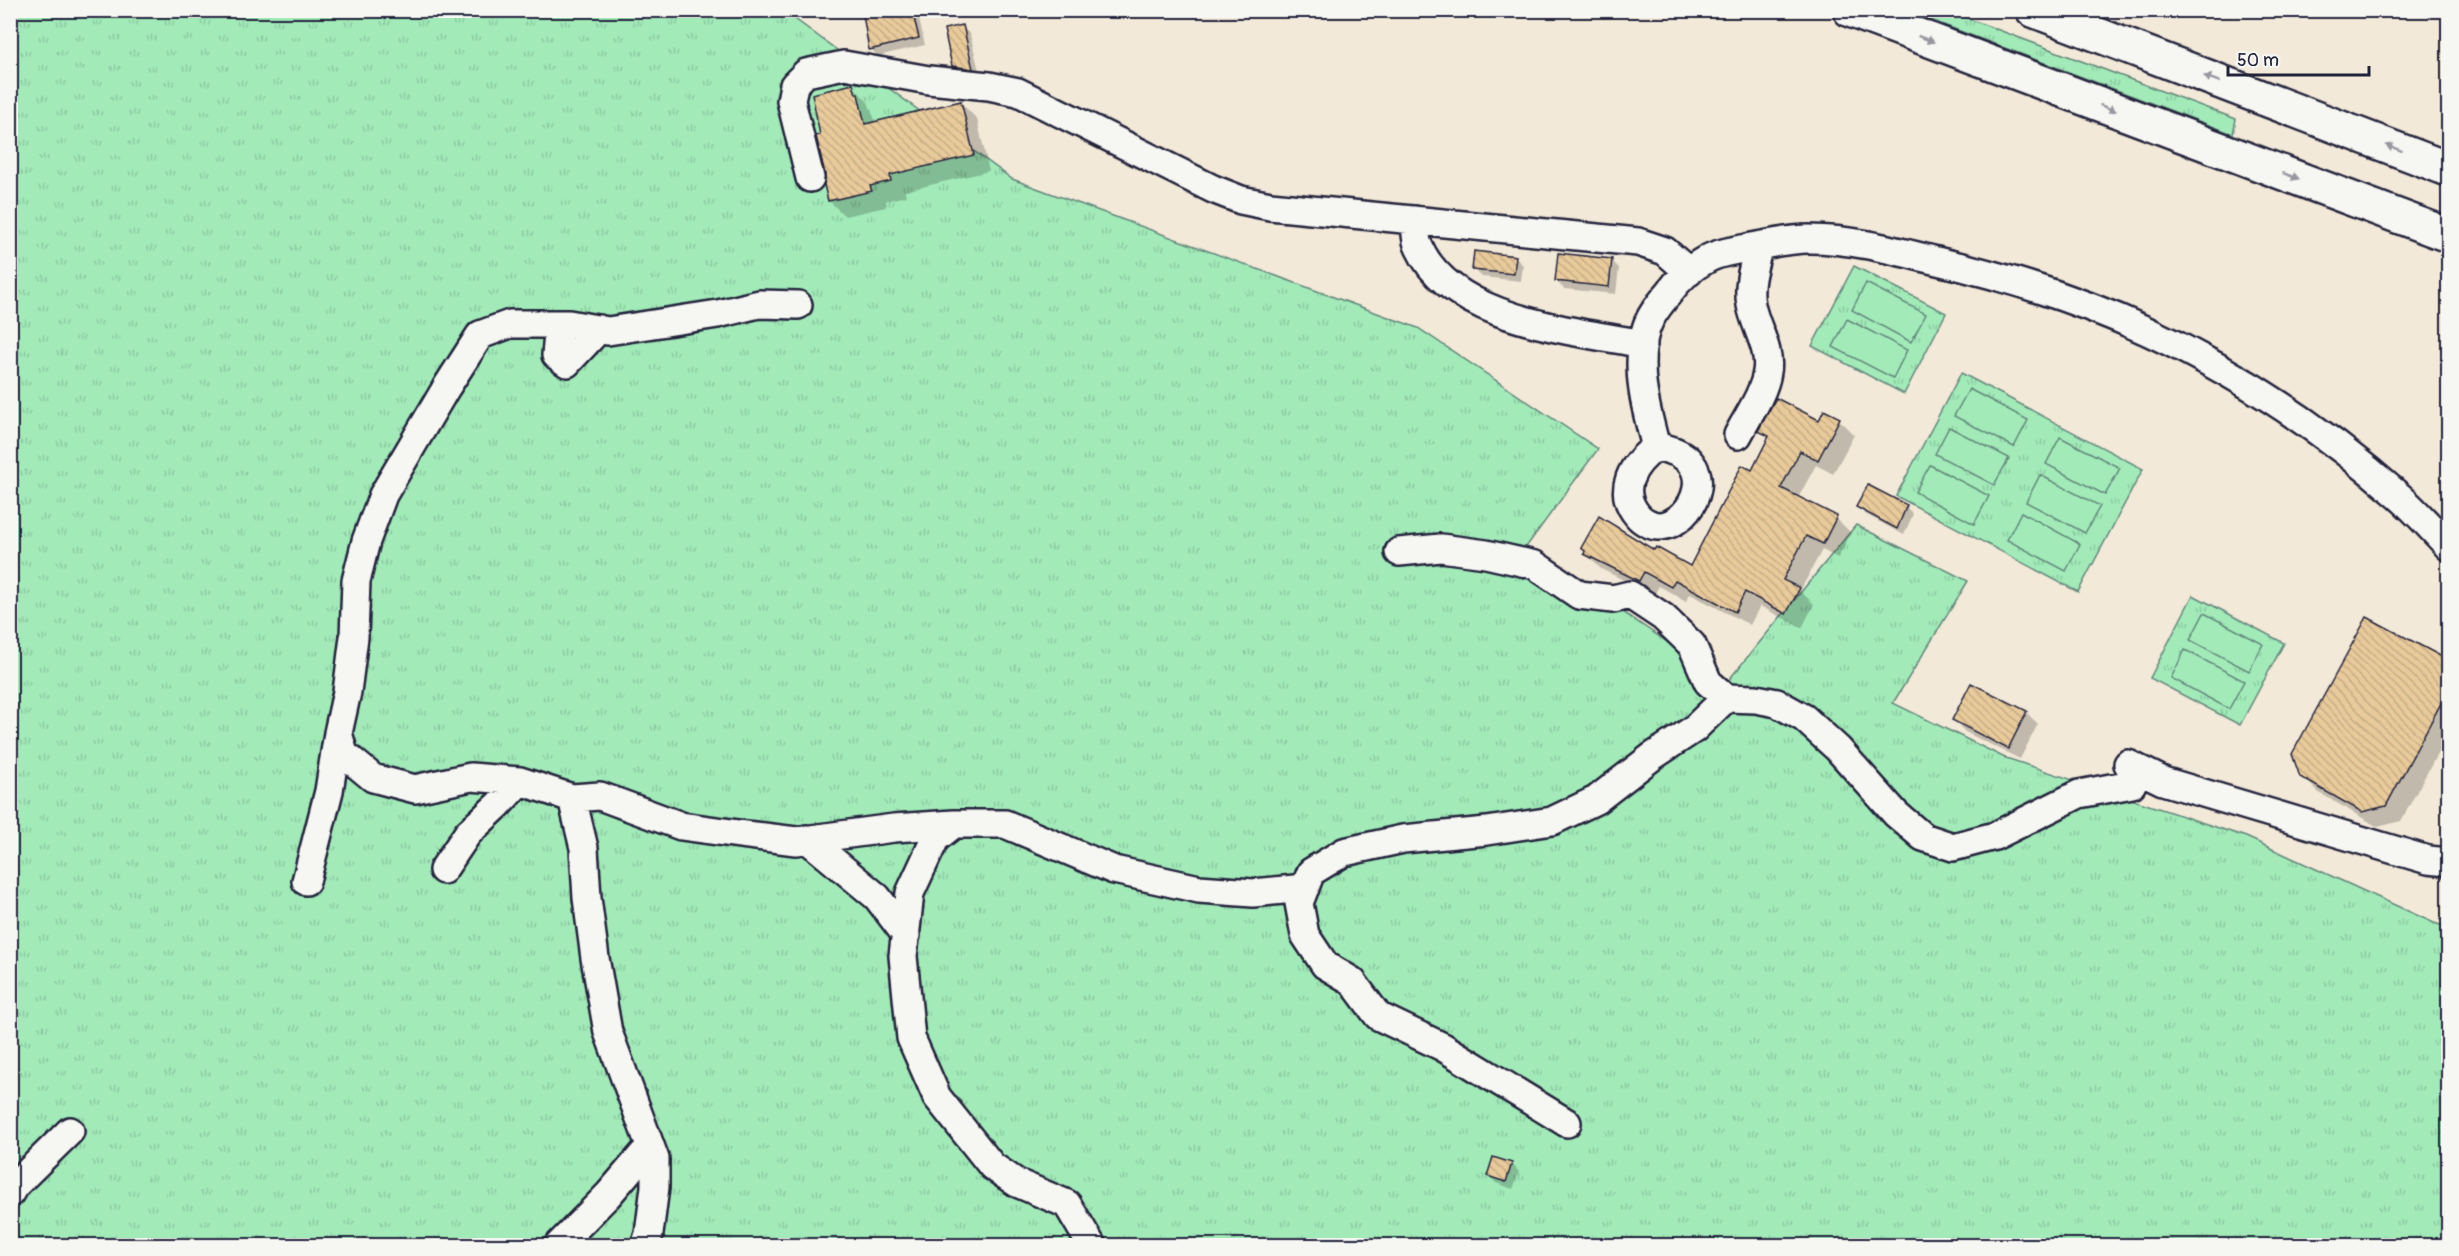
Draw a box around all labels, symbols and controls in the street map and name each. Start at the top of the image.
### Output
one-way arrow [1917,35,1935,45]
scale bar [2228,39,2369,77]
text: 50 m [2237,49,2279,72]
one-way arrow [2203,73,2221,83]
one-way arrow [2099,104,2117,114]
one-way arrow [2385,142,2403,152]
one-way arrow [2282,171,2300,181]

